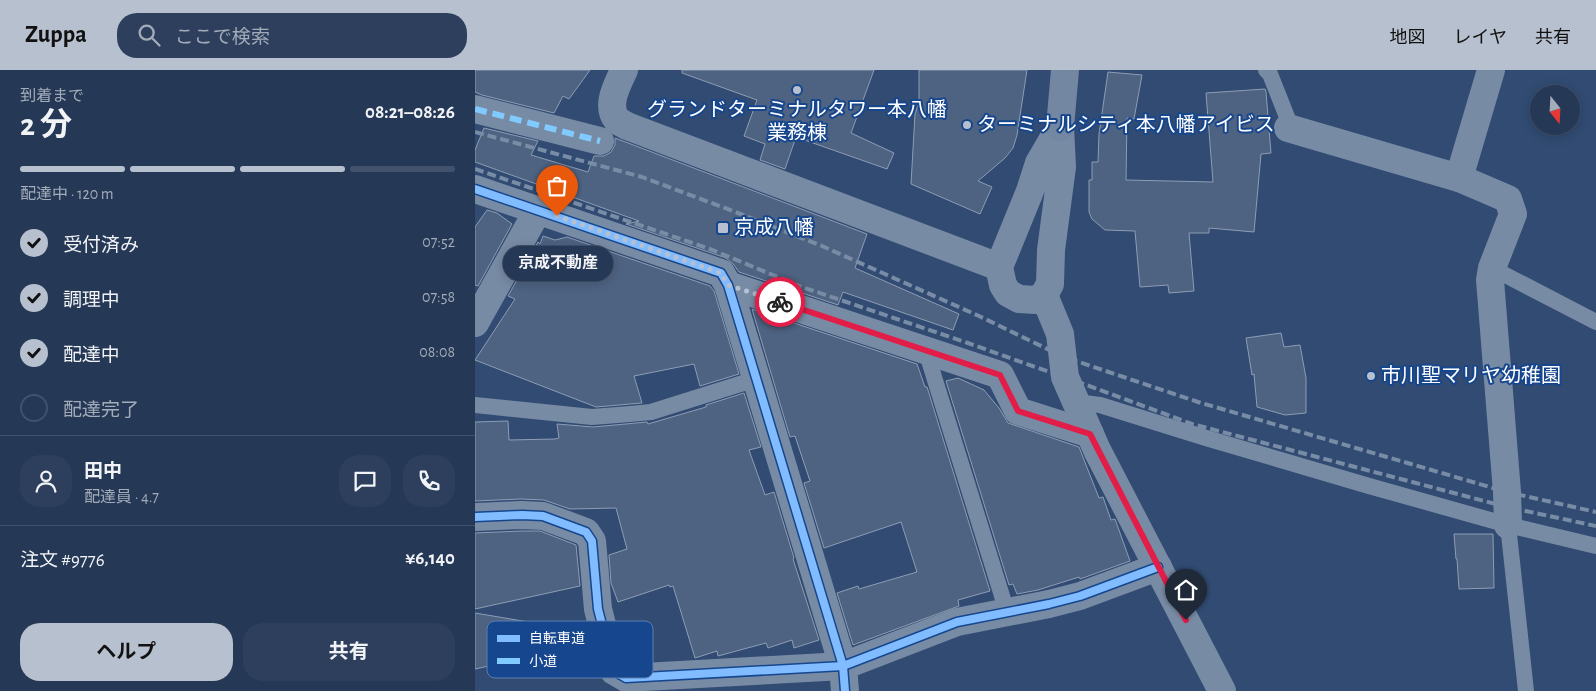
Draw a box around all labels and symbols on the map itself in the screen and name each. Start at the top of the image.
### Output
marker: グランドターミナルタワー本八幡 業務棟 [791,84,803,96]
north arrow [1530,85,1580,135]
place label: グランドターミナルタワー本八幡 業務棟 [647,99,947,143]
place label: ターミナルシティ本八幡アイビス [977,114,1275,135]
marker: ターミナルシティ本八幡アイビス [961,119,973,131]
pin [536,165,578,216]
place label: 京成八幡 [734,216,814,238]
marker: 京成八幡 [716,221,730,235]
callout: 京成不動産 [502,246,612,281]
courier [755,277,805,327]
place label: 市川聖マリヤ幼稚園 [1381,365,1561,386]
marker: 市川聖マリヤ幼稚園 [1365,370,1377,382]
pin [1165,569,1207,620]
legend [487,621,653,678]
text: 自転車道 [529,631,585,646]
text: 小道 [529,654,557,669]

